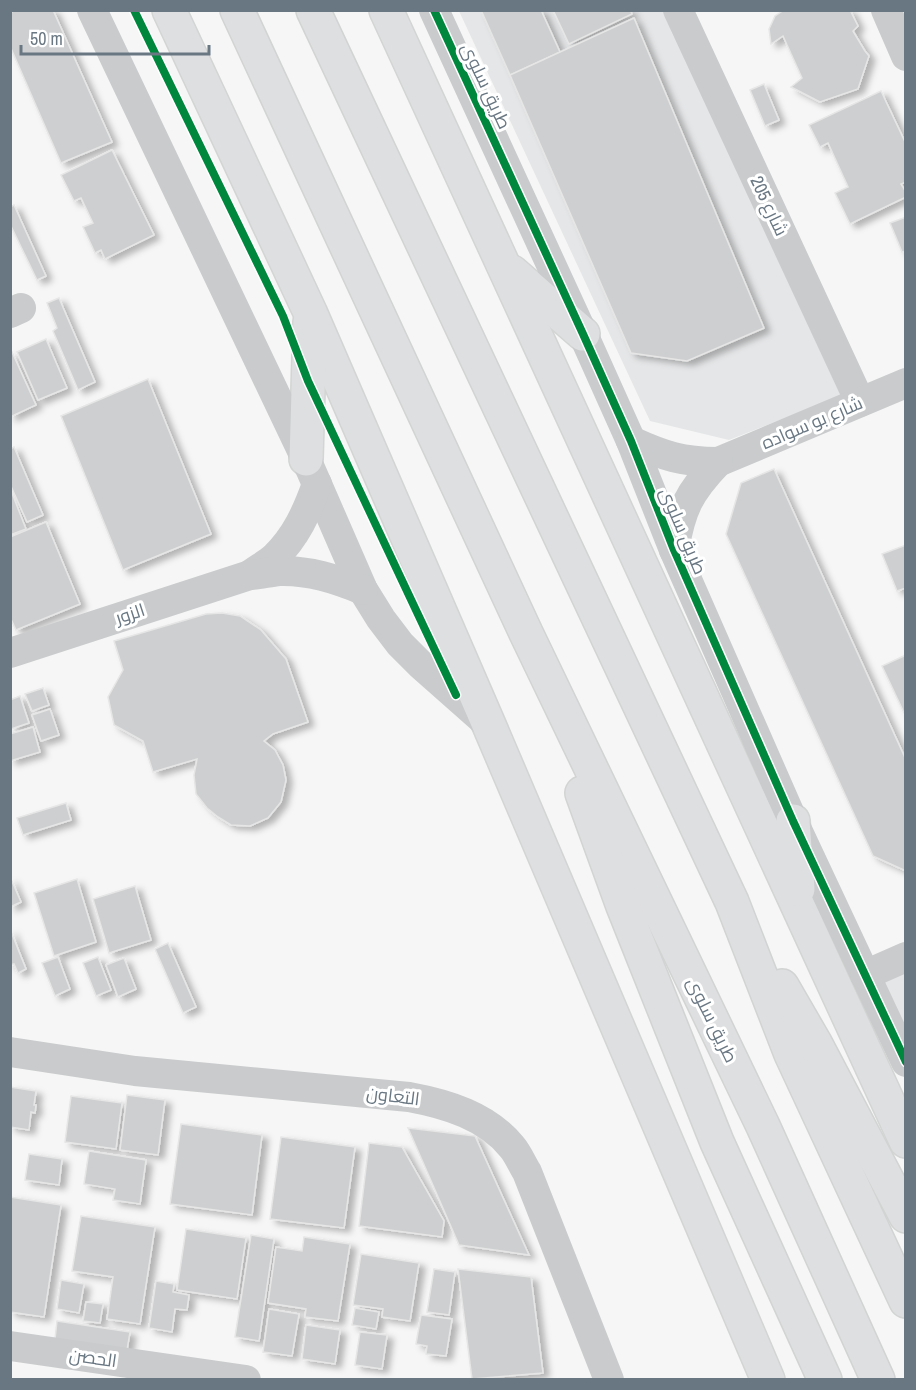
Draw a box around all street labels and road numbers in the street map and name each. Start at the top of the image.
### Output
street label: طريق سلوى [456,39,517,133]
street label: شارع 205 [745,172,794,240]
street label: شارع بو سواده [757,390,866,455]
street label: طريق سلوى [654,483,713,578]
street label: الزور [111,597,148,630]
street label: طريق سلوى [681,973,744,1067]
street label: التعاون [365,1080,421,1111]
street label: الحصن [68,1342,119,1373]

